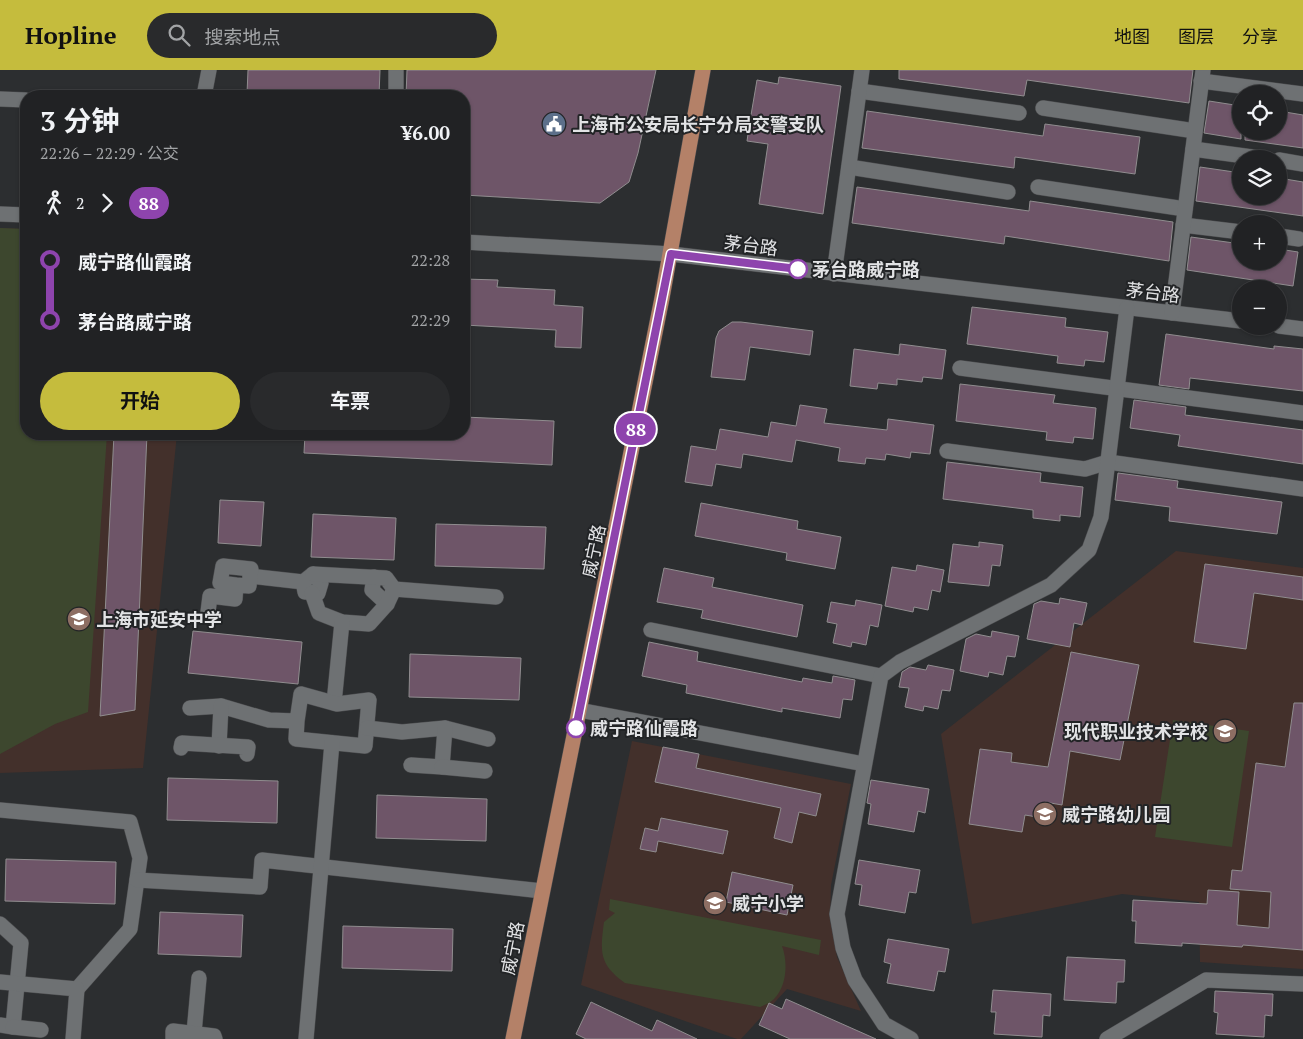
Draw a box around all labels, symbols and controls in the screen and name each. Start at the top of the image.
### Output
search box [147,13,497,58]
text: Hopline [25,19,117,51]
icon: search [165,21,193,49]
text: 搜索地点 [205,24,281,49]
text: 地图 [1114,24,1150,48]
text: 图层 [1178,24,1214,48]
text: 分享 [1242,24,1278,48]
map controls [1232,85,1287,335]
button: locate [1232,85,1287,140]
text: 3 分钟 [40,102,119,139]
public building icon: 上海市公安局长宁分局交警支队 [541,111,567,137]
place label: 上海市公安局长宁分局交警支队 [572,112,824,136]
text: ¥6.00 [401,120,450,145]
text: 22:26 – 22:29 · 公交 [40,142,179,164]
button: layers [1232,150,1287,205]
icon: walk [40,189,68,217]
icon: forward [93,189,121,217]
text: 88 [139,191,159,215]
text: 2 [76,192,85,214]
button: + [1232,215,1287,270]
street label: 茅台路 [723,230,779,260]
text: 威宁路仙霞路 [78,249,192,274]
text: 22:28 [411,249,450,271]
place label: 茅台路威宁路 [812,257,920,281]
marker: 茅台路威宁路 [788,259,808,279]
street label: 茅台路 [1125,277,1181,307]
button: − [1232,280,1287,335]
text: 茅台路威宁路 [78,309,192,334]
text: 22:29 [411,309,450,331]
button: 开始 [40,372,240,430]
button: 车票 [250,372,450,430]
line badge: 88 [614,413,658,445]
text: 88 [626,417,646,441]
street label: 威宁路 [576,522,610,580]
school or university icon: 上海市延安中学 [66,606,92,632]
place label: 上海市延安中学 [96,607,222,631]
place label: 威宁路仙霞路 [590,716,698,740]
marker: 威宁路仙霞路 [566,718,586,738]
school or university icon: 现代职业技术学校 [1212,718,1238,744]
place label: 现代职业技术学校 [1064,719,1208,743]
school or university icon: 威宁路幼儿园 [1032,801,1058,827]
place label: 威宁路幼儿园 [1062,802,1170,826]
school or university icon: 威宁小学 [702,890,728,916]
place label: 威宁小学 [732,891,804,915]
street label: 威宁路 [495,919,529,977]

